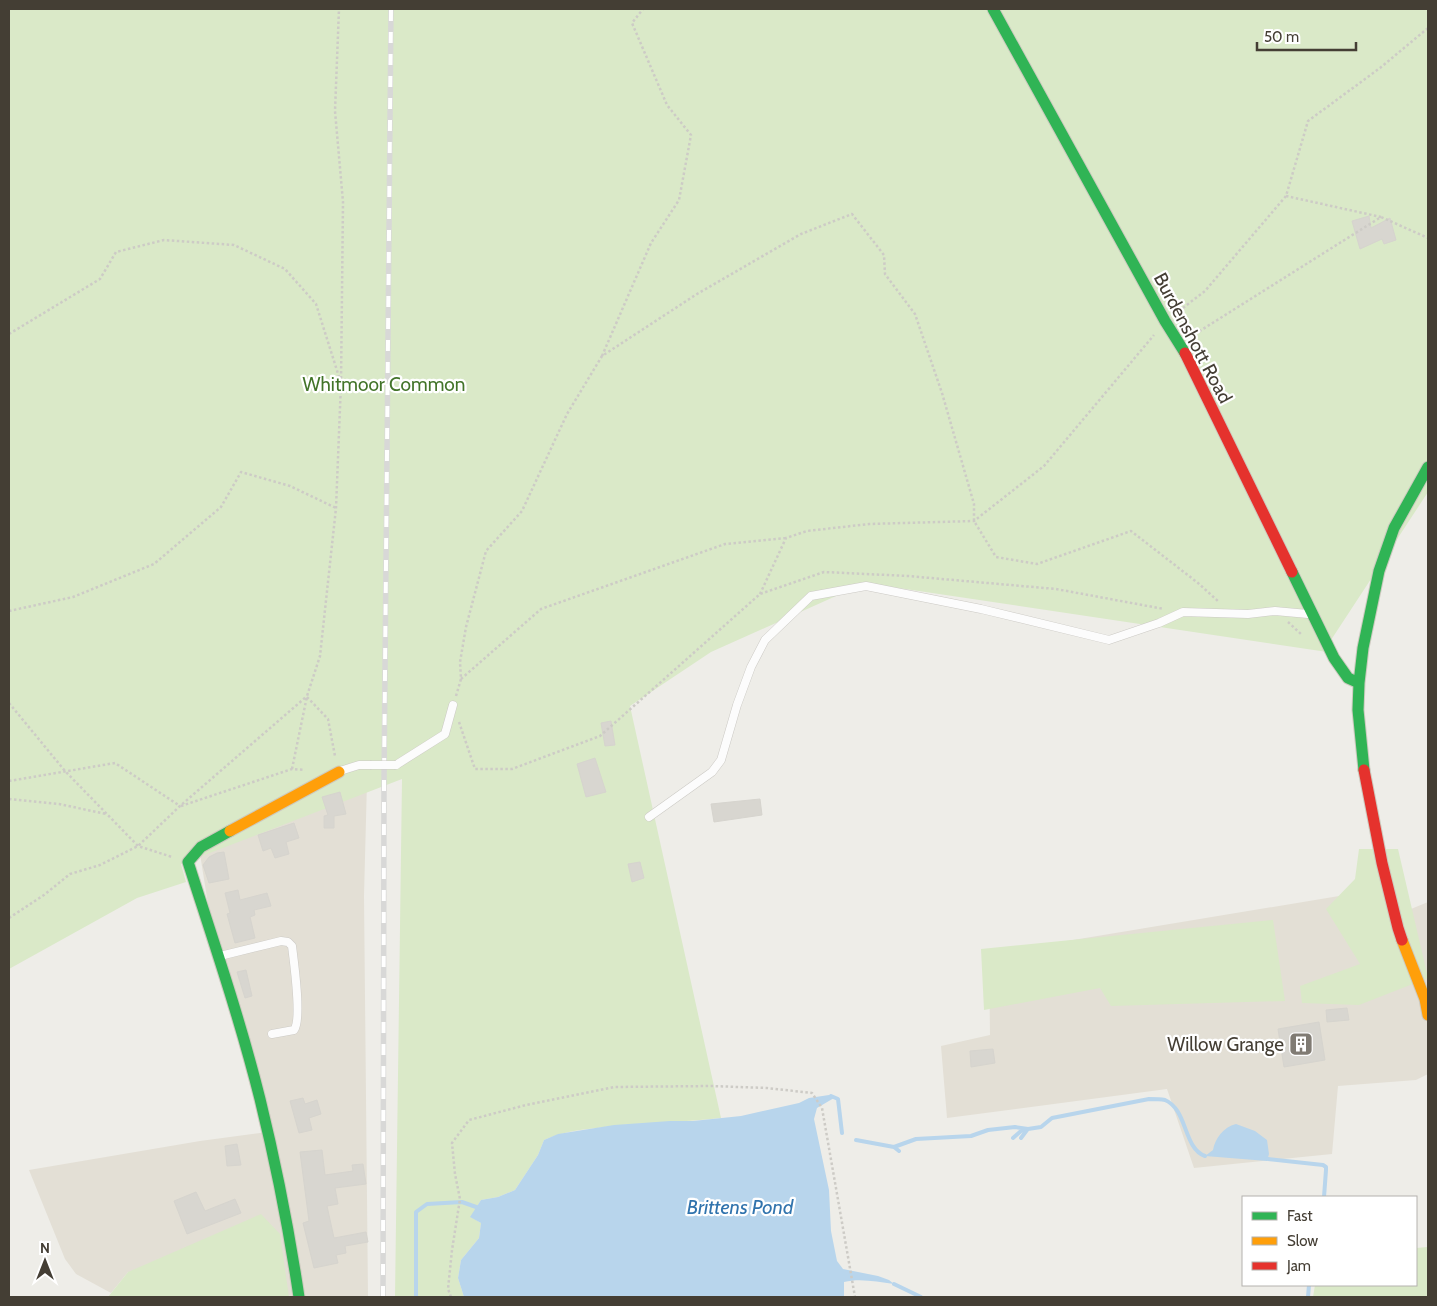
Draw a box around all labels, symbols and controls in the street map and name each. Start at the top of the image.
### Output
scale bar [1257,20,1356,52]
text: 50 m [1264,28,1299,46]
street label: Burdenshott Road [1149,269,1237,407]
park label: Whitmoor Common [303,373,465,396]
building icon: Willow Grange [1288,1031,1314,1057]
place label: Willow Grange [1167,1033,1284,1056]
water label: Brittens Pond [687,1195,794,1219]
legend [1242,1196,1417,1286]
text: Fast [1287,1207,1312,1225]
text: Slow [1287,1232,1318,1250]
north arrow [20,1236,70,1286]
text: N [40,1239,50,1257]
text: Jam [1286,1257,1311,1275]

